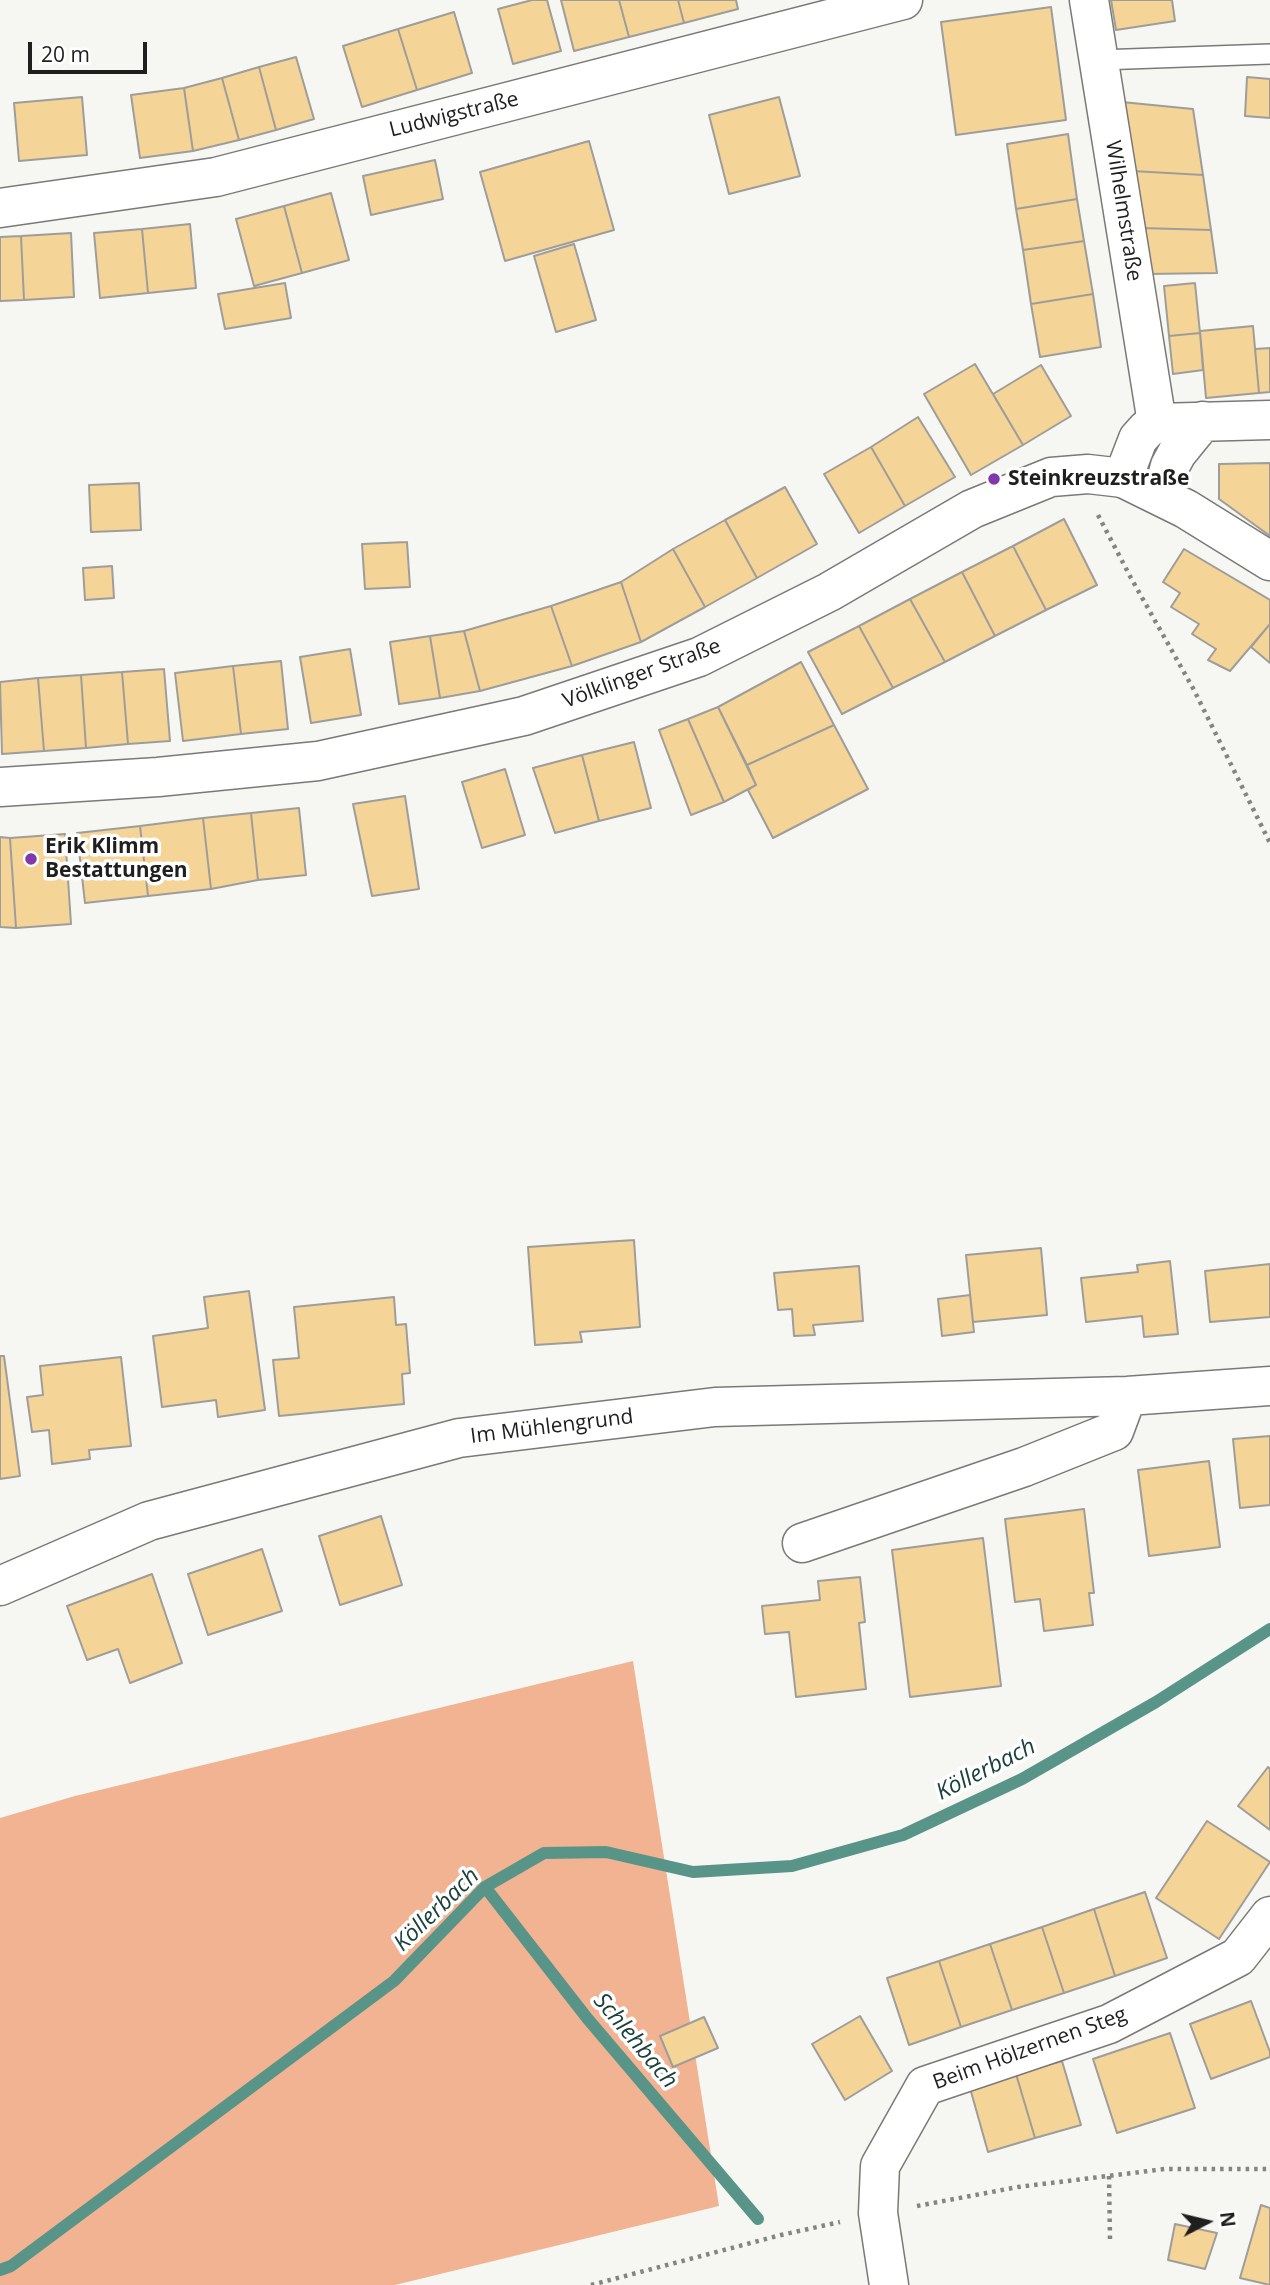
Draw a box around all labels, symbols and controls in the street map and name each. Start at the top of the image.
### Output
scale bar [32,28,150,72]
text: 20 m [41,40,90,68]
street label: Ludwigstraße [387,87,521,143]
street label: Wilhelmstraße [1099,139,1147,283]
place label: Steinkreuzstraße [1008,466,1189,492]
marker: Steinkreuzstraße [986,471,1002,487]
street label: Völklinger Straße [560,634,724,714]
place label: Erik Klimm Bestattungen [45,834,188,884]
marker: Erik Klimm Bestattungen [23,851,39,867]
street label: Im Mühlengrund [469,1405,635,1449]
water label: Köllerbach [932,1733,1040,1807]
water label: Köllerbach [389,1863,485,1957]
water label: Schlehbach [587,1988,683,2094]
street label: Beim Hölzernen Steg [930,2002,1130,2096]
north arrow [1172,2187,1242,2257]
text: N [1214,2210,1242,2229]

